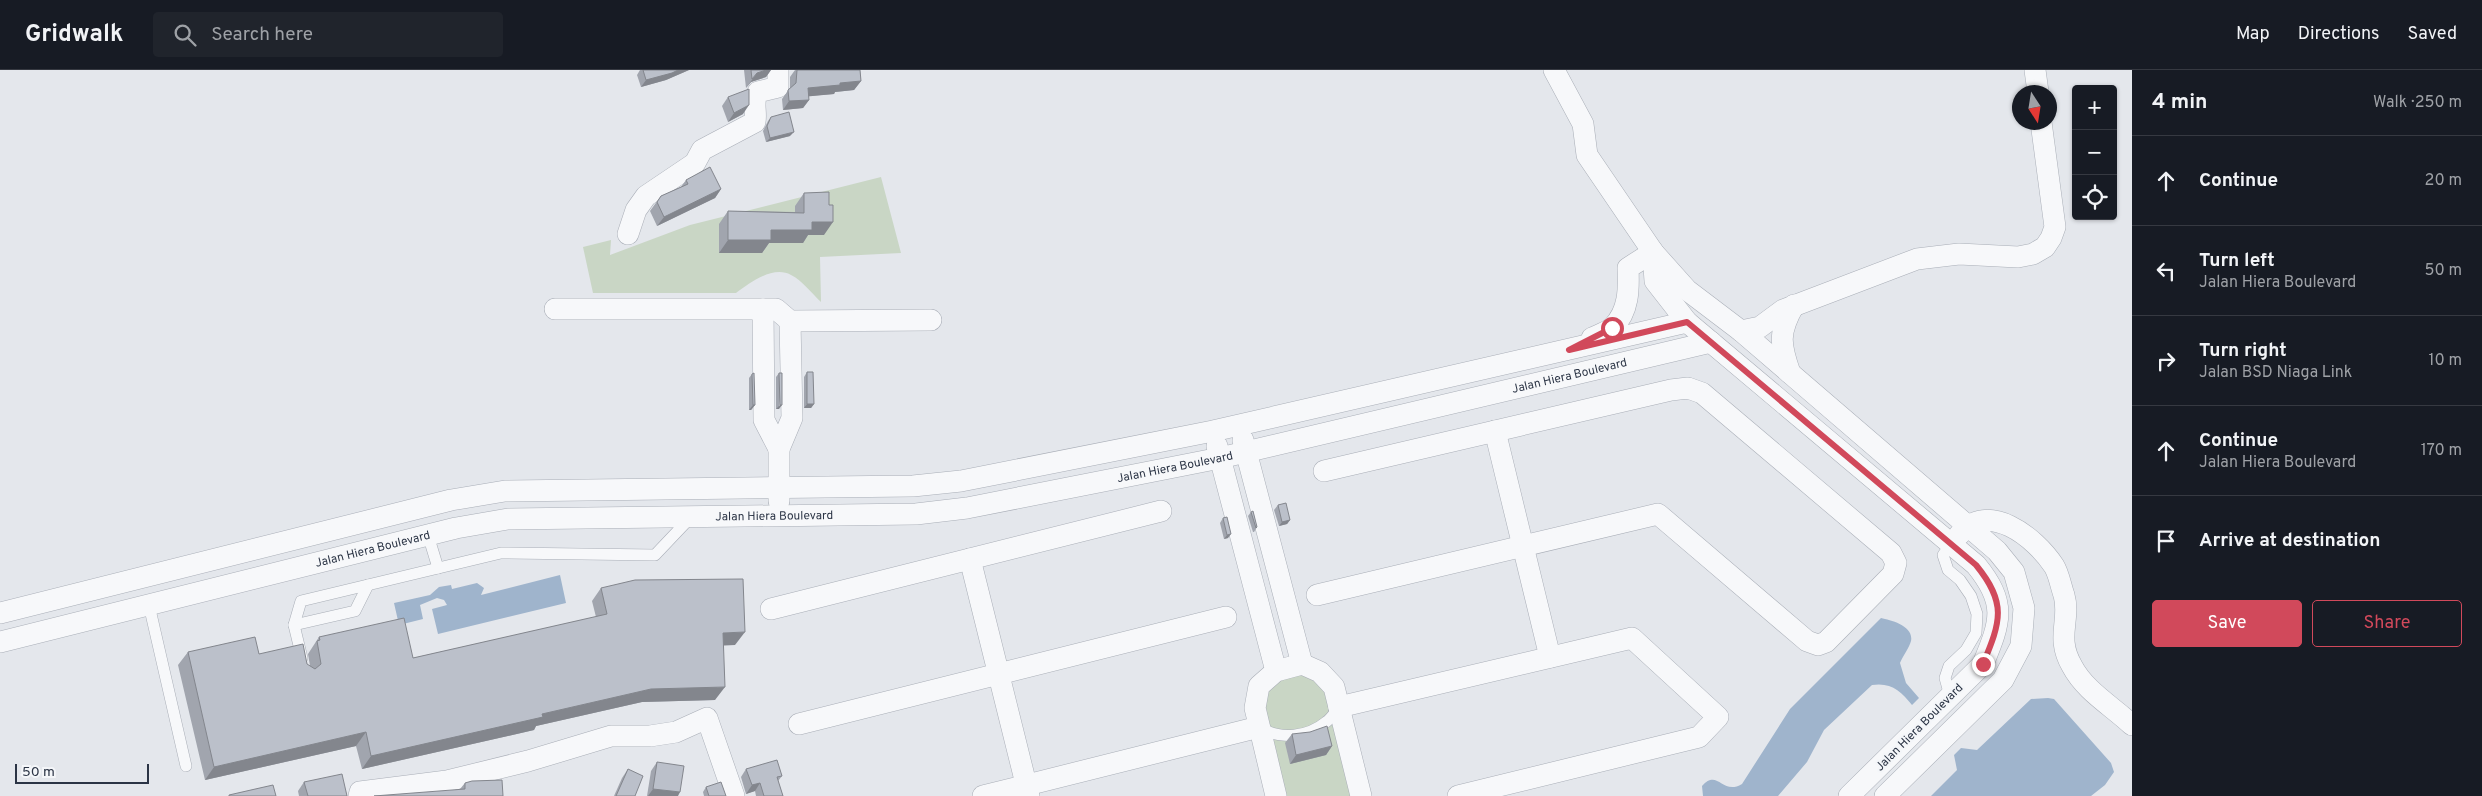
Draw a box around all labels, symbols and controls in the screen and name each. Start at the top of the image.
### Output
search box [153,12,503,57]
text: Gridwalk [25,20,123,50]
icon: search [171,21,199,49]
text: Search here [211,23,313,47]
text: Map [2236,23,2270,46]
text: Directions [2298,23,2380,46]
text: Saved [2408,23,2457,46]
north arrow [2012,85,2057,130]
map controls [2072,85,2117,220]
button: + [2072,85,2117,130]
text: 4 min [2152,89,2208,116]
text: Walk · 250 m [2373,93,2462,113]
button: − [2072,130,2117,175]
icon: ahead [2152,167,2180,195]
text: Continue [2199,169,2278,193]
text: 20 m [2425,171,2462,191]
button: locate [2072,175,2117,220]
text: Turn left [2199,249,2275,273]
icon: left [2152,257,2180,285]
text: 50 m [2425,261,2462,281]
text: Jalan Hiera Boulevard [2199,273,2356,293]
route start [1601,317,1624,340]
text: Turn right [2199,339,2287,363]
icon: right [2152,347,2180,375]
text: 10 m [2428,351,2462,371]
street label: Jalan Hiera Boulevard [1510,355,1629,398]
text: Jalan BSD Niaga Link [2199,363,2352,383]
text: Continue [2199,429,2278,453]
icon: ahead [2152,437,2180,465]
text: 170 m [2421,441,2462,461]
street label: Jalan Hiera Boulevard [1116,448,1235,487]
text: Jalan Hiera Boulevard [2199,453,2356,473]
street label: Jalan Hiera Boulevard [715,508,833,525]
icon: arrive [2152,527,2180,555]
street label: Jalan Hiera Boulevard [314,528,432,572]
text: Arrive at destination [2199,529,2380,553]
button: Save [2152,600,2302,647]
button: Share [2312,600,2462,647]
route end [1972,653,1995,676]
street label: Jalan Hiera Boulevard [1872,680,1967,775]
scale bar [15,761,149,784]
text: 50 m [22,764,55,781]

